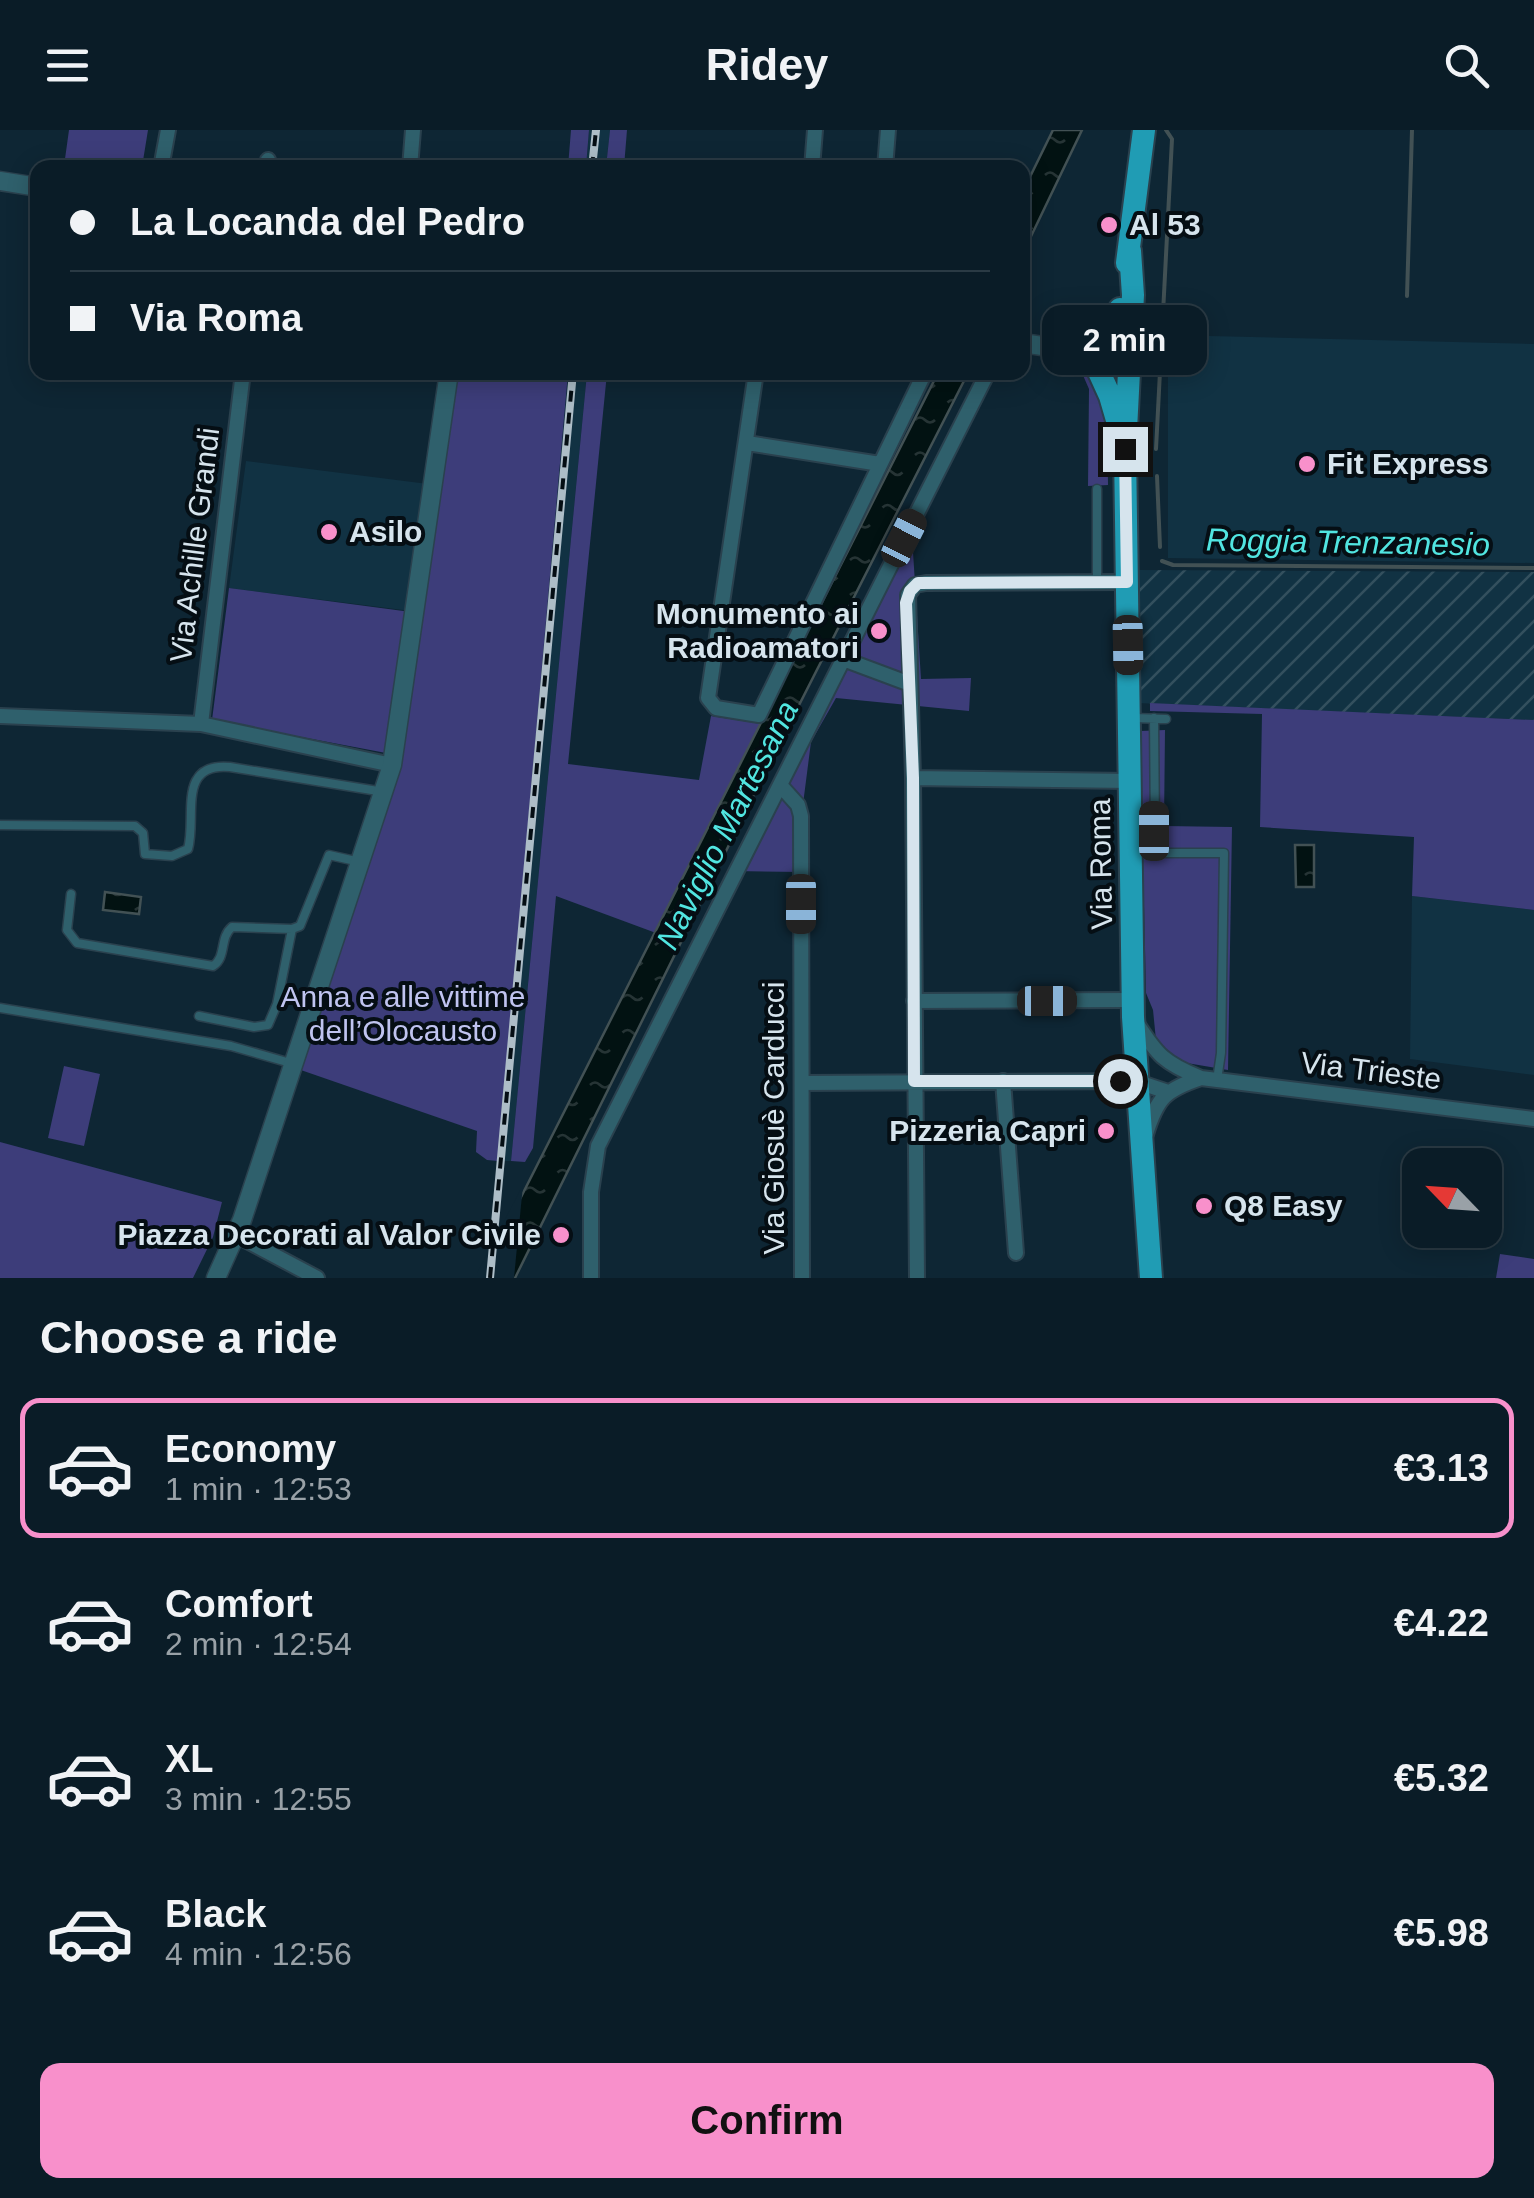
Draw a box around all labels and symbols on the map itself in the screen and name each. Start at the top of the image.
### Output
place label: Al 53 [1129,208,1201,241]
marker: Al 53 [1098,214,1120,236]
callout: 2 min [1042,304,1208,374]
street label: Via Achille Grandi [164,426,225,664]
route end [1103,427,1148,472]
place label: Fit Express [1327,447,1489,480]
marker: Fit Express [1296,453,1318,475]
car [877,504,931,572]
place label: Asilo [349,515,422,548]
marker: Asilo [318,521,340,543]
water label: Roggia Trenzanesio [1206,522,1490,562]
place label: Monumento ai Radioamatori [656,597,859,664]
car [1112,615,1144,675]
marker: Monumento ai Radioamatori [868,620,890,642]
water label: Naviglio Martesana [649,695,805,955]
street label: Via Roma [1083,798,1118,930]
car [1139,801,1169,861]
car [786,874,816,934]
park label: Anna e alle vittime dell’Olocausto [280,980,526,1047]
street label: Via Giosuè Carducci [757,982,790,1254]
car [1017,986,1077,1016]
street label: Via Trieste [1299,1046,1443,1095]
route start [1098,1059,1143,1104]
place label: Pizzeria Capri [889,1114,1086,1147]
marker: Pizzeria Capri [1095,1120,1117,1142]
north arrow [1402,1148,1502,1248]
place label: Q8 Easy [1224,1189,1343,1222]
marker: Q8 Easy [1193,1195,1215,1217]
place label: Piazza Decorati al Valor Civile [117,1218,541,1251]
marker: Piazza Decorati al Valor Civile [550,1224,572,1246]

